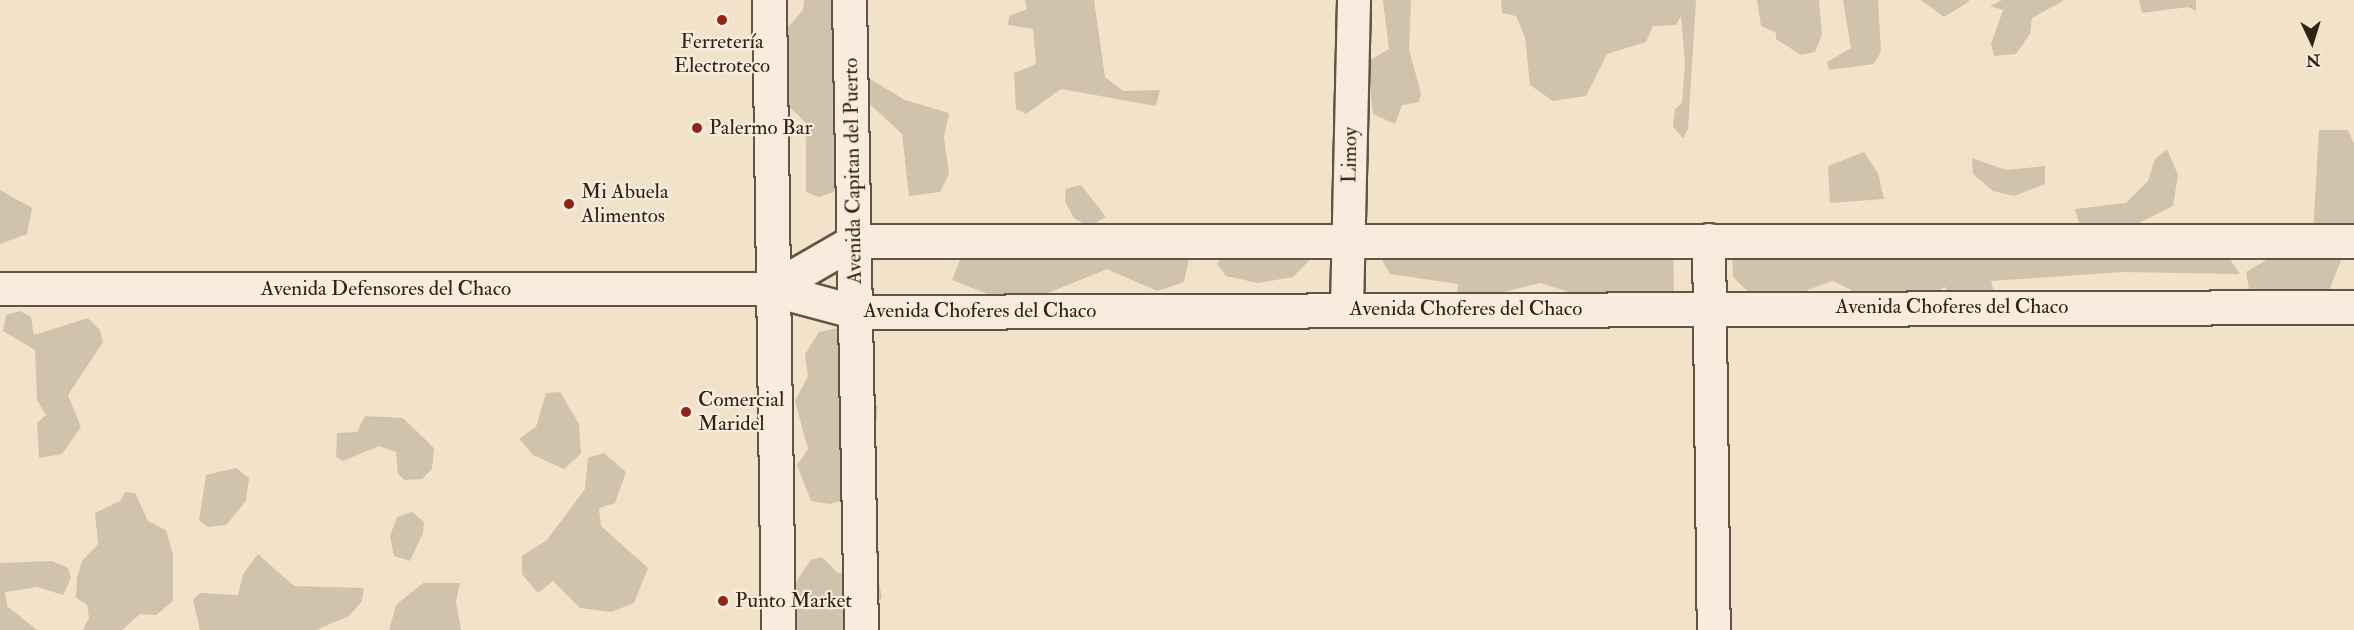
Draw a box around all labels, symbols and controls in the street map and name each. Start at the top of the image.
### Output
north arrow [2282,12,2342,72]
marker: Ferretería Electroteco [715,13,729,27]
place label: Ferretería Electroteco [674,29,770,79]
text: N [2305,49,2321,70]
street label: Avenida Capitan del Puerto [838,58,868,284]
place label: Palermo Bar [709,115,812,141]
marker: Palermo Bar [690,121,704,135]
street label: Limoy [1337,127,1363,183]
place label: Mi Abuela Alimentos [581,179,669,229]
marker: Mi Abuela Alimentos [562,197,576,211]
street label: Avenida Defensores del Chaco [261,276,511,302]
street label: Avenida Choferes del Chaco [1836,294,2068,320]
street label: Avenida Choferes del Chaco [1350,296,1582,322]
street label: Avenida Choferes del Chaco [864,298,1096,324]
place label: Comercial Maridel [698,387,784,437]
marker: Comercial Maridel [679,405,693,419]
place label: Punto Market [735,588,852,614]
marker: Punto Market [716,594,730,608]

